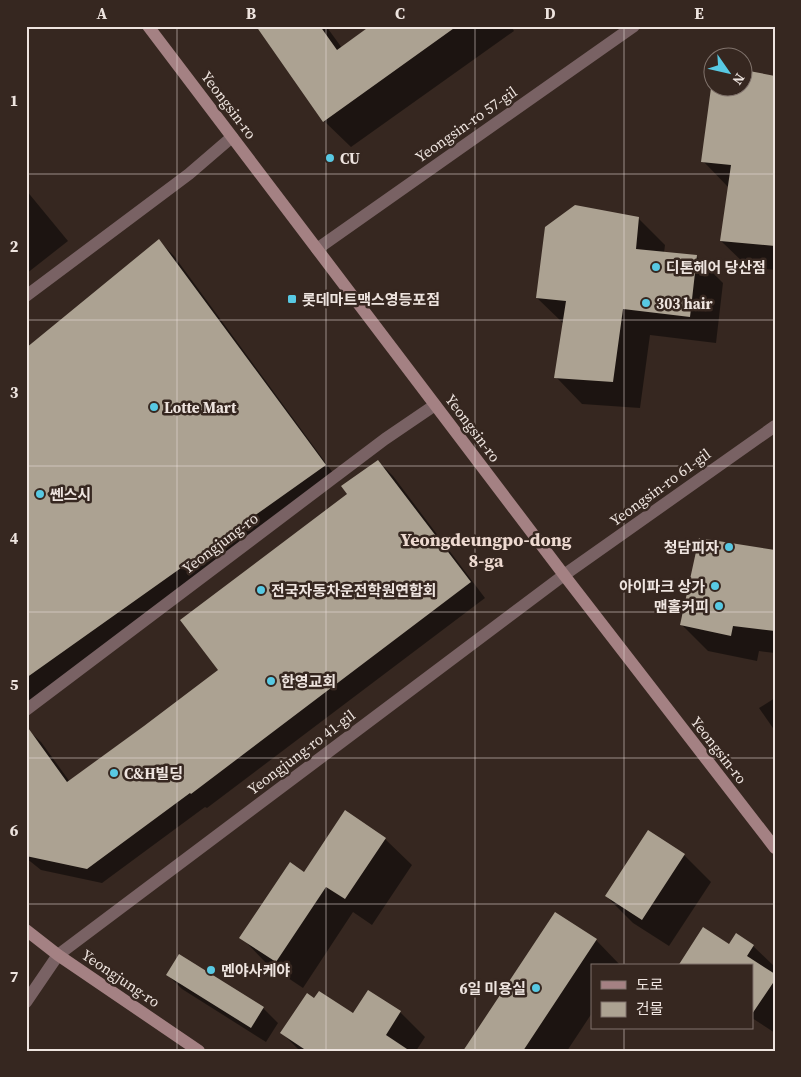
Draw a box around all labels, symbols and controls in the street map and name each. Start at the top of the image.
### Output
text: A [97,2,108,24]
text: B [246,2,257,24]
text: C [395,2,405,24]
text: D [544,2,556,24]
text: E [694,2,704,24]
north arrow [704,48,754,98]
street label: Yeongsin-ro [197,67,261,143]
text: N [728,69,750,89]
street label: Yeongsin-ro 57-gil [411,81,522,167]
text: 1 [10,89,18,111]
place label: CU [340,148,360,169]
marker: CU [324,152,336,164]
text: 2 [10,235,19,257]
place label: 디톤헤어 당산점 [666,257,766,278]
marker: 디톤헤어 당산점 [650,261,662,273]
place label: 롯데마트맥스영등포점 [302,289,440,310]
marker: 롯데마트맥스영등포점 [286,293,298,305]
place label: 303 hair [656,293,712,314]
marker: 303 hair [640,297,652,309]
text: 3 [10,381,19,403]
street label: Yeongsin-ro [441,390,505,466]
place label: Lotte Mart [164,397,237,418]
marker: Lotte Mart [148,401,160,413]
street label: Yeongsin-ro 61-gil [605,443,715,531]
place label: 쎈스시 [50,484,91,505]
marker: 쎈스시 [34,488,46,500]
street label: Yeongjung-ro [178,507,262,579]
text: 4 [10,527,19,549]
district label: Yeongdeungpo-dong 8-ga [400,527,572,573]
place label: 청담피자 [664,537,719,558]
marker: 청담피자 [723,541,735,553]
place label: 아이파크 상가 [619,576,705,597]
place label: 전국자동차운전학원연합회 [271,580,437,601]
marker: 아이파크 상가 [709,580,721,592]
marker: 전국자동차운전학원연합회 [255,584,267,596]
place label: 맨홀커피 [654,596,709,617]
marker: 맨홀커피 [713,600,725,612]
place label: 한영교회 [281,671,336,692]
text: 5 [10,673,19,695]
marker: 한영교회 [265,675,277,687]
street label: Yeongjung-ro 41-gil [243,704,360,800]
street label: Yeongsin-ro [686,712,752,788]
place label: C&H빌딩 [124,763,183,784]
marker: C&H빌딩 [108,767,120,779]
text: 6 [10,819,19,841]
street label: Yeongjung-ro [78,944,164,1012]
place label: 멘야사케야 [221,960,290,981]
marker: 멘야사케야 [205,964,217,976]
legend [591,964,754,1030]
text: 7 [10,965,19,987]
text: 도로 [636,974,664,995]
place label: 6일 미용실 [459,978,526,999]
marker: 6일 미용실 [530,982,542,994]
text: 건물 [636,998,664,1019]

